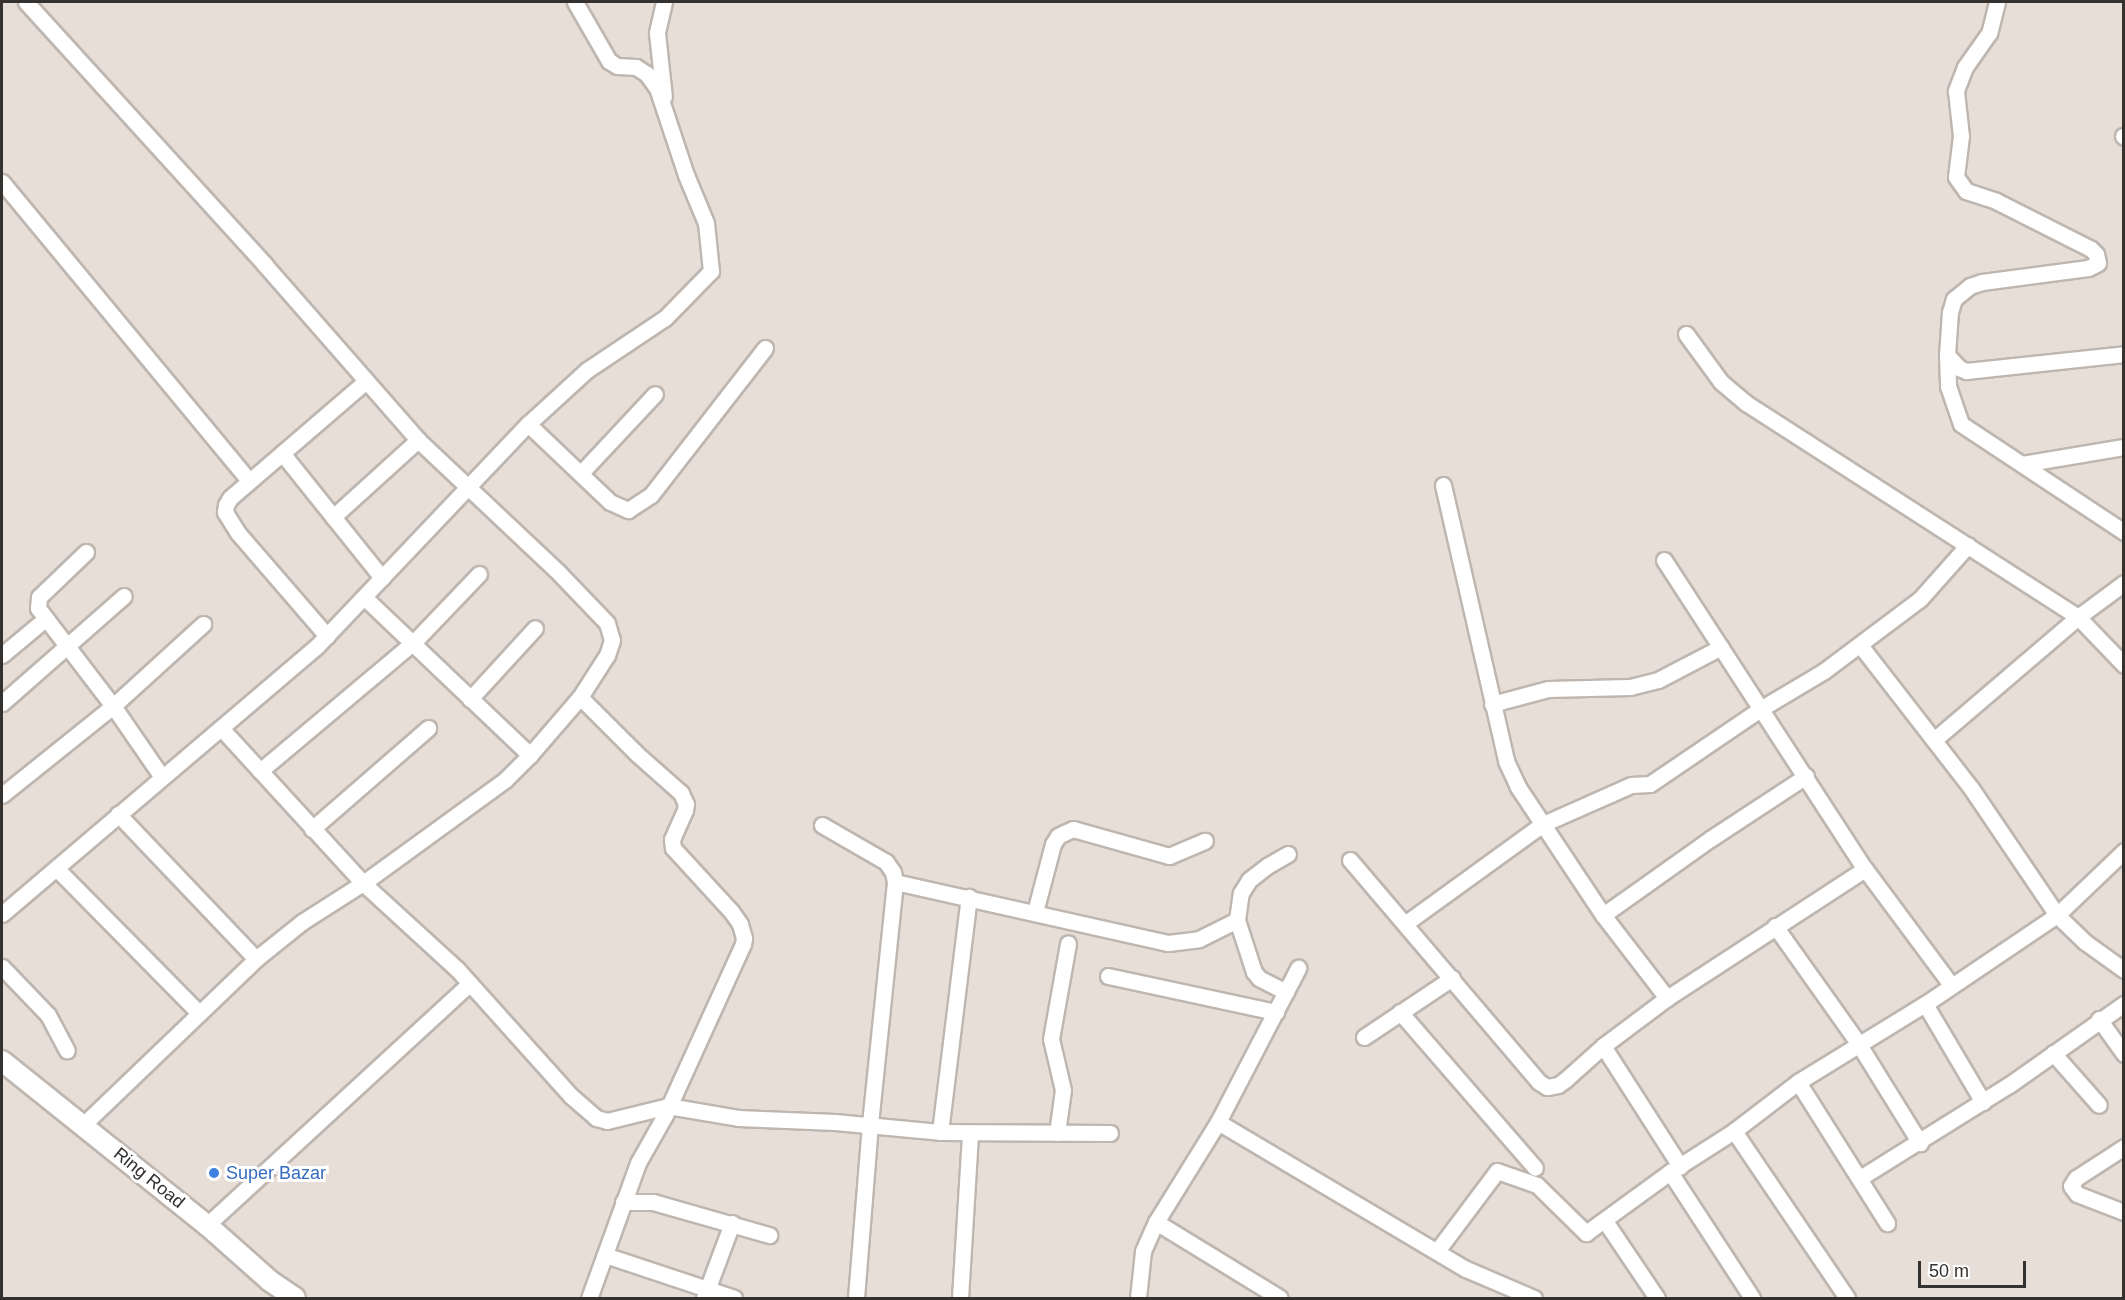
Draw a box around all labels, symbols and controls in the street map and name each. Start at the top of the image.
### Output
street label: Ring Road [109,1143,189,1213]
place label: Super Bazar [226,1162,326,1184]
marker: Super Bazar [207,1166,221,1180]
scale bar [1921,1249,2029,1287]
text: 50 m [1929,1261,1969,1281]

